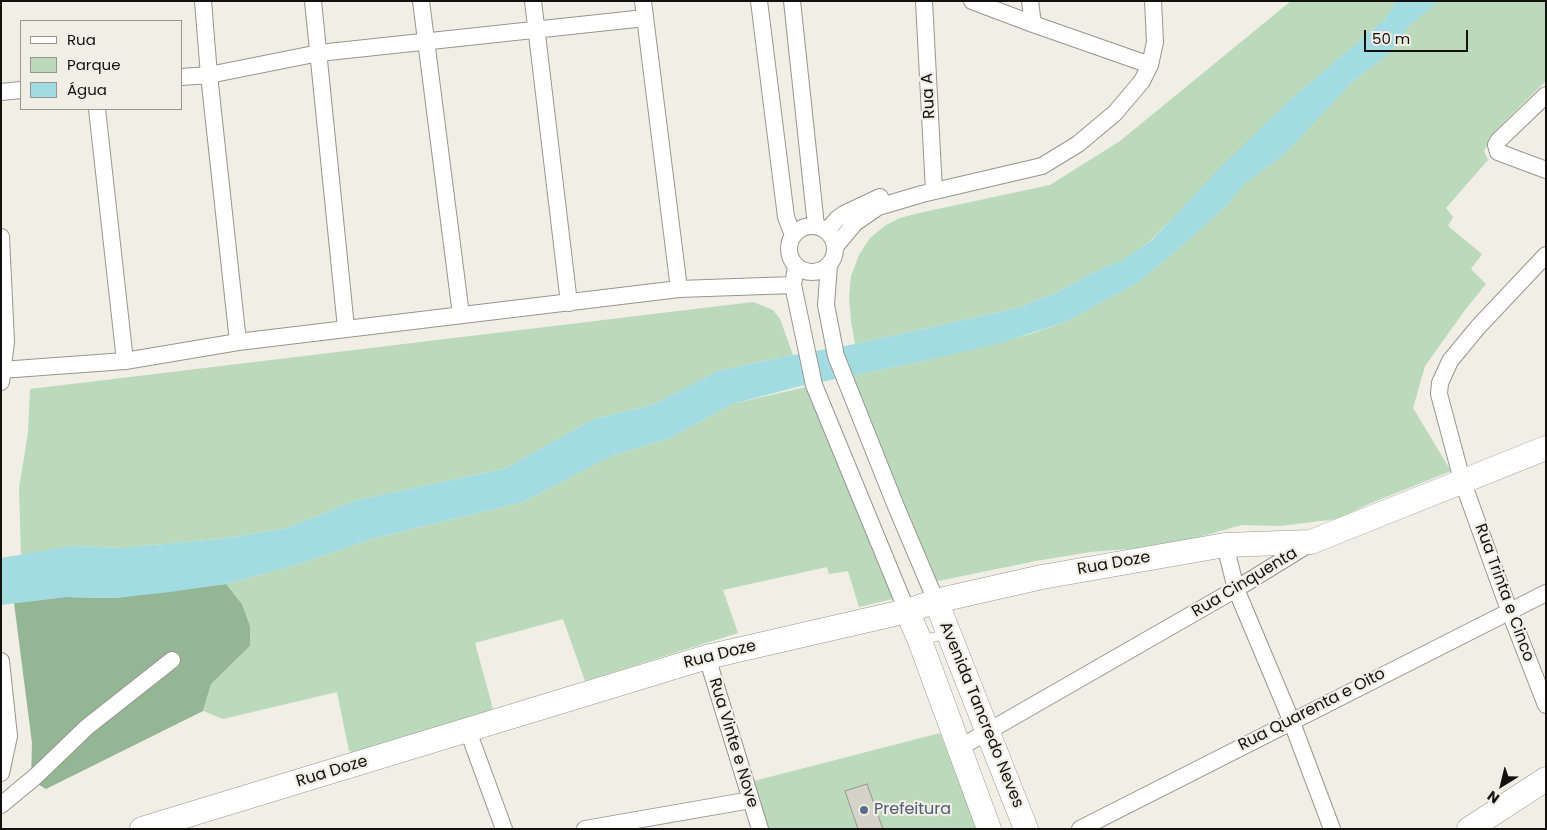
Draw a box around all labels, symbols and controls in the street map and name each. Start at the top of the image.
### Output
legend [20,20,182,110]
scale bar [1367,20,1471,52]
text: 50 m [1372,28,1410,49]
text: Rua [67,29,96,50]
text: Parque [67,54,120,75]
street label: Rua A [918,73,940,119]
text: Água [67,79,107,100]
street label: Rua Trinta e Cinco [1470,521,1538,665]
street label: Rua Cinquenta [1189,544,1301,622]
street label: Rua Doze [1076,548,1152,580]
street label: Avenida Tancredo Neves [935,619,1027,811]
street label: Rua Doze [682,637,758,673]
street label: Rua Quarenta e Oito [1235,665,1389,755]
street label: Rua Vinte e Nove [704,676,762,810]
street label: Rua Doze [294,752,370,792]
north arrow [1477,760,1527,810]
text: N [1483,786,1503,808]
place label: Prefeitura [874,800,951,820]
marker: Prefeitura [858,804,870,816]

